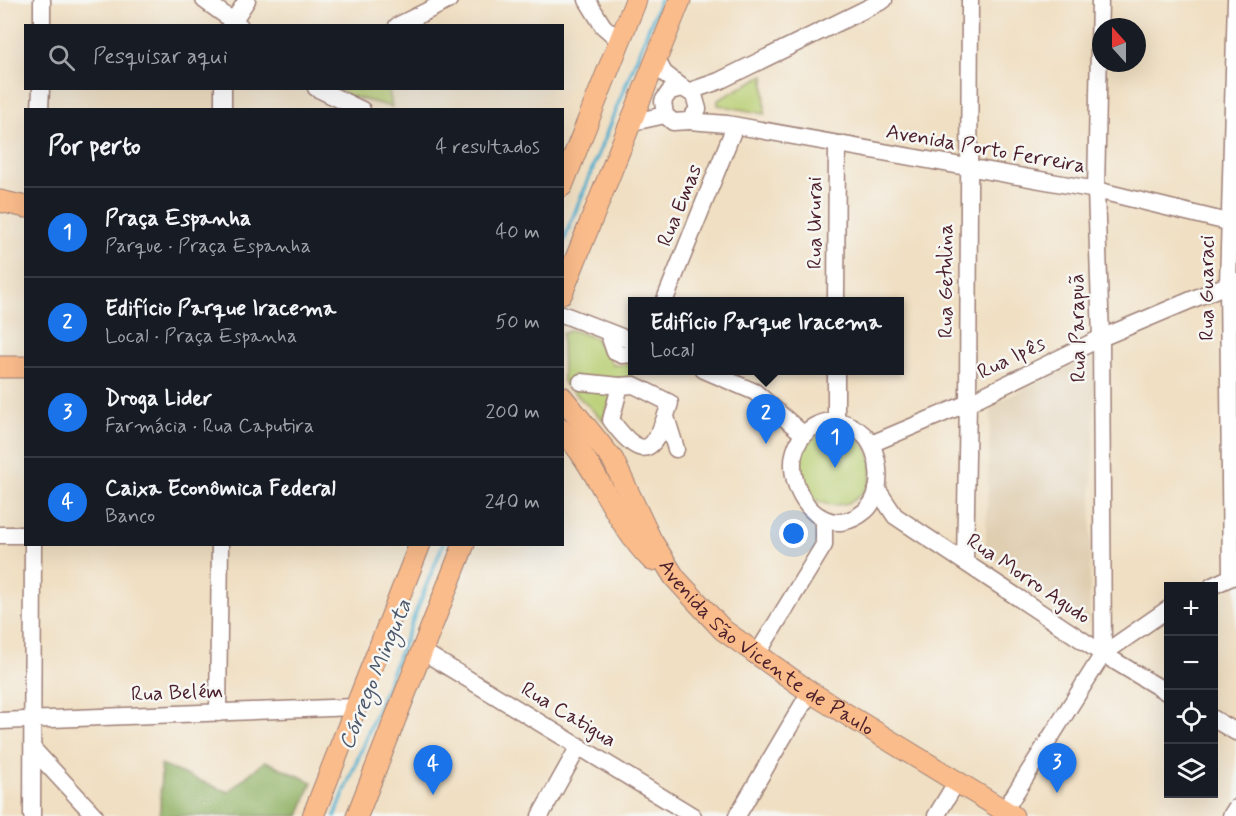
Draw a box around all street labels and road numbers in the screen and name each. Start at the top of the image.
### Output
street label: Avenida Porto Ferreira [884,118,1088,180]
street label: Rua Emas [651,160,709,251]
street label: Rua Ururai [801,177,829,269]
street label: Rua Getulina [932,224,960,338]
street label: Rua Guaraci [1193,235,1221,341]
street label: Rua Parapuã [1063,273,1093,383]
street label: Rua Ipês [973,329,1050,386]
street label: Rua Morro Agudo [961,527,1096,631]
street label: Avenida São Vicente de Paulo [652,554,879,743]
street label: Rua Catigua [516,675,621,754]
street label: Rua Belém [131,677,224,709]

